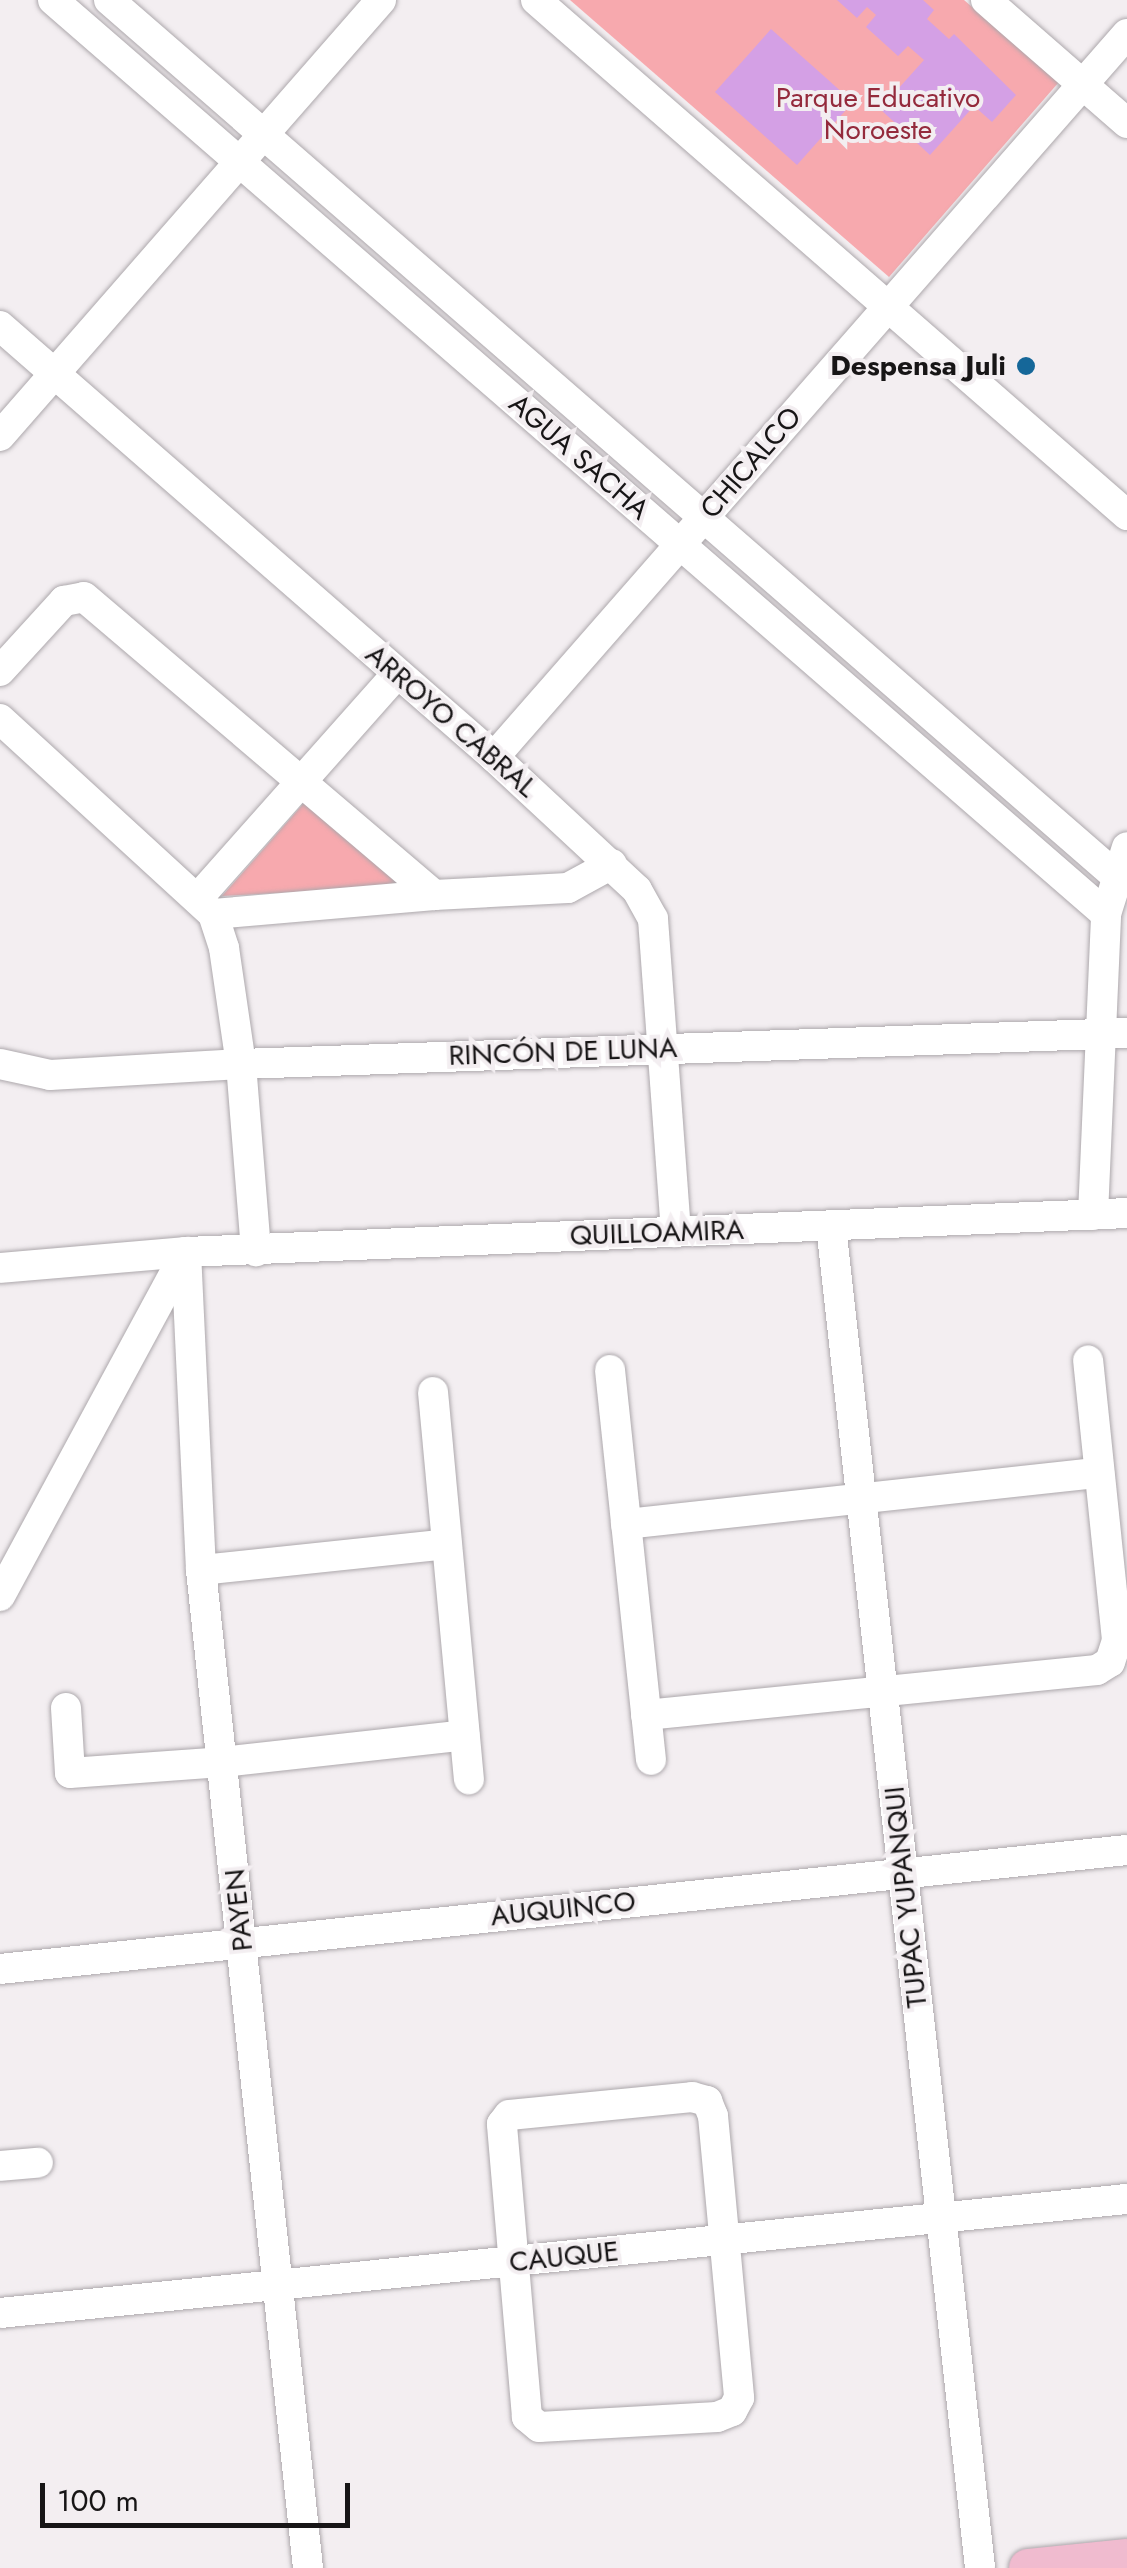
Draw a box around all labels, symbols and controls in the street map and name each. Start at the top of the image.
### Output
park label: Parque Educativo Noroeste [776,81,980,147]
place label: Despensa Juli [830,349,1006,383]
marker: Despensa Juli [1015,355,1037,377]
street label: AGUA SACHA [502,387,656,527]
street label: CHICALCO [694,401,808,525]
street label: ARROYO CABRAL [359,638,543,804]
street label: RINCÓN DE LUNA [448,1031,678,1073]
street label: QUILLOAMIRA [569,1213,745,1253]
street label: TUPAC YUPANQUI [878,1785,934,2009]
street label: PAYEN [218,1867,260,1953]
street label: AUQUINCO [489,1885,637,1933]
street label: CAUQUE [508,2235,620,2279]
scale bar [45,2463,355,2525]
text: 100 m [57,2479,139,2522]

